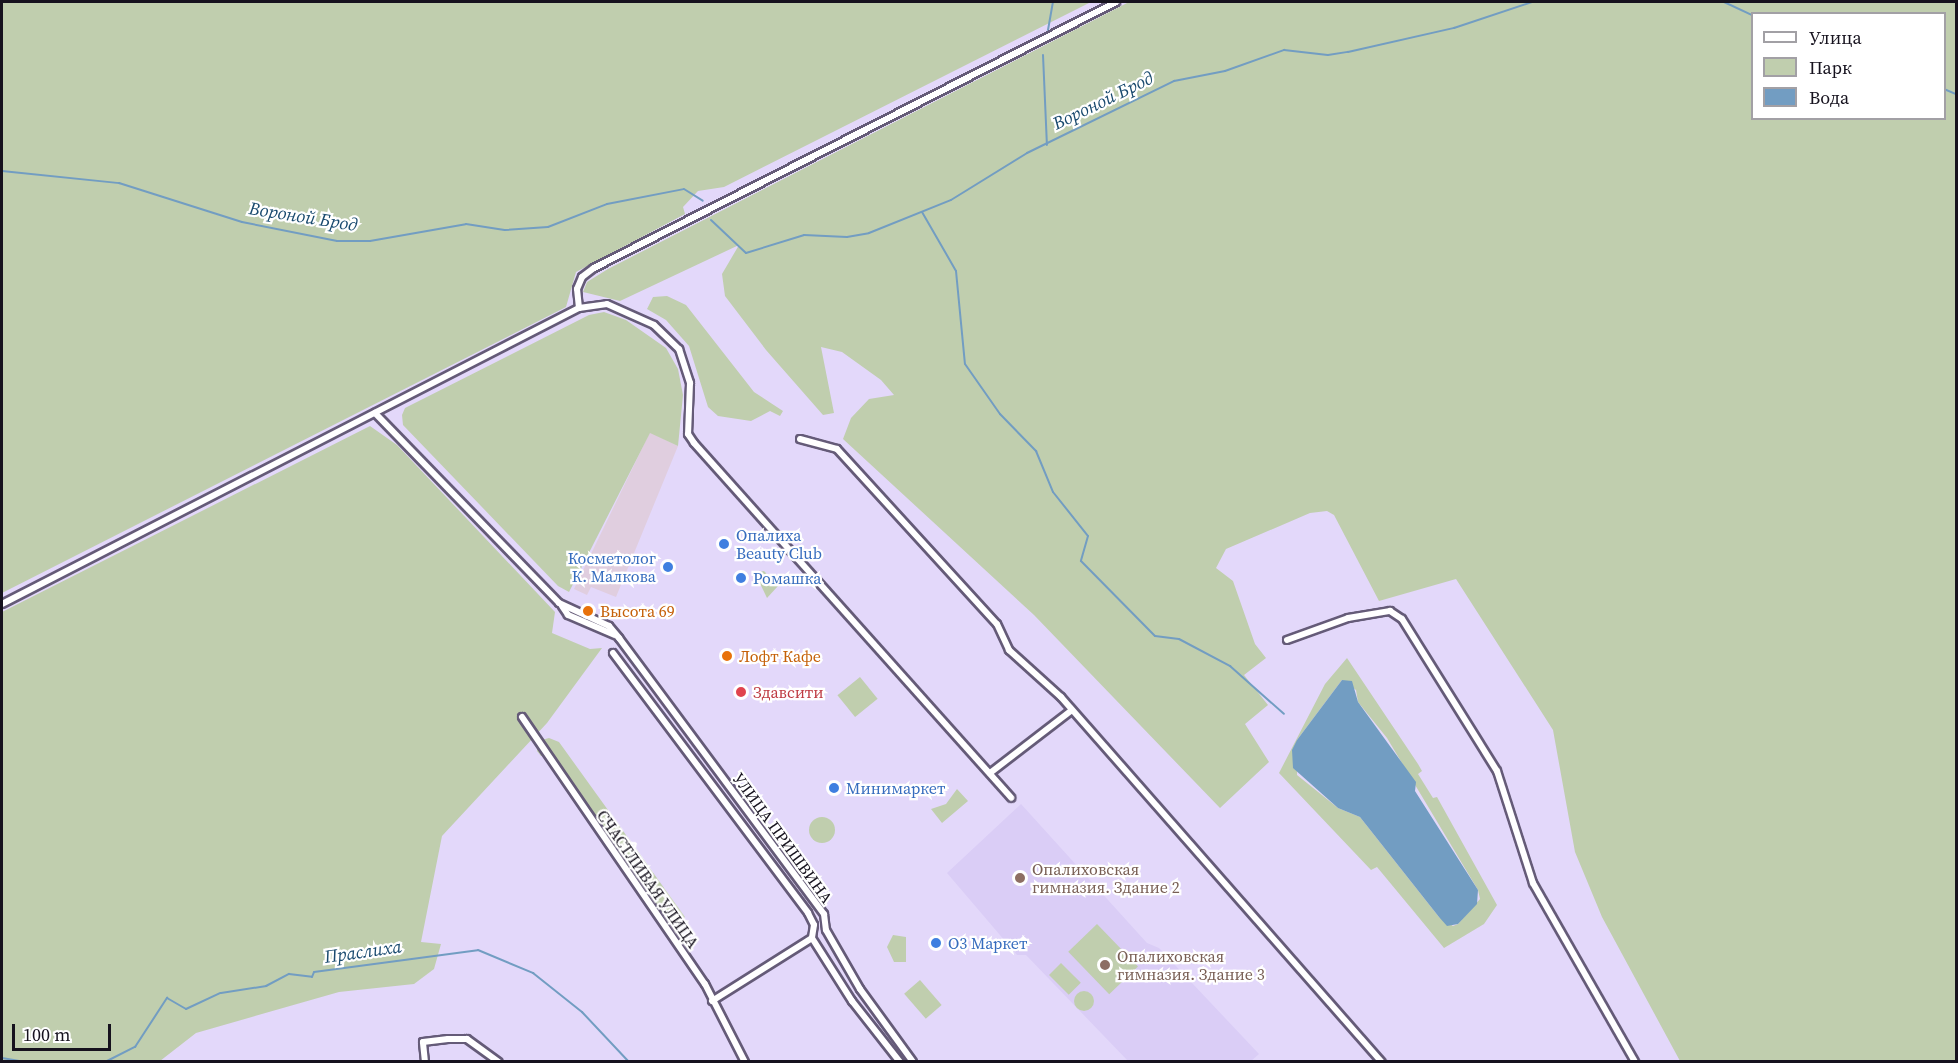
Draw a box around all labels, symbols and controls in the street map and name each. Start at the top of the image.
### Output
legend [1751,12,1946,120]
text: Улица [1809,25,1862,50]
text: Парк [1809,55,1852,80]
water label: Вороной Брод [1049,67,1157,135]
text: Вода [1809,85,1849,110]
water label: Вороной Брод [247,198,359,236]
place label: Опалиха Beauty Club [736,525,822,563]
marker: Опалиха Beauty Club [717,537,731,551]
place label: Косметолог К. Малкова [568,548,656,586]
marker: Косметолог К. Малкова [661,560,675,574]
place label: Ромашка [753,568,821,588]
marker: Ромашка [734,571,748,585]
place label: Высота 69 [600,601,675,621]
marker: Высота 69 [581,604,595,618]
place label: Лофт Кафе [739,646,821,666]
marker: Лофт Кафе [720,649,734,663]
place label: Здавсити [753,682,824,702]
marker: Здавсити [734,685,748,699]
street label: УЛИЦА ПРИШВИНА [729,769,837,907]
place label: Минимаркет [846,778,945,798]
marker: Минимаркет [827,781,841,795]
street label: СЧАСТЛИВАЯ УЛИЦА [593,806,703,952]
place label: Опалиховская гимназия. Здание 2 [1032,859,1180,897]
marker: Опалиховская гимназия. Здание 2 [1013,871,1027,885]
place label: О3 Маркет [948,933,1027,953]
water label: Праслиха [323,936,403,968]
marker: О3 Маркет [929,936,943,950]
place label: Опалиховская гимназия. Здание 3 [1117,946,1265,984]
marker: Опалиховская гимназия. Здание 3 [1098,958,1112,972]
scale bar [15,1012,114,1050]
text: 100 m [23,1022,70,1047]

